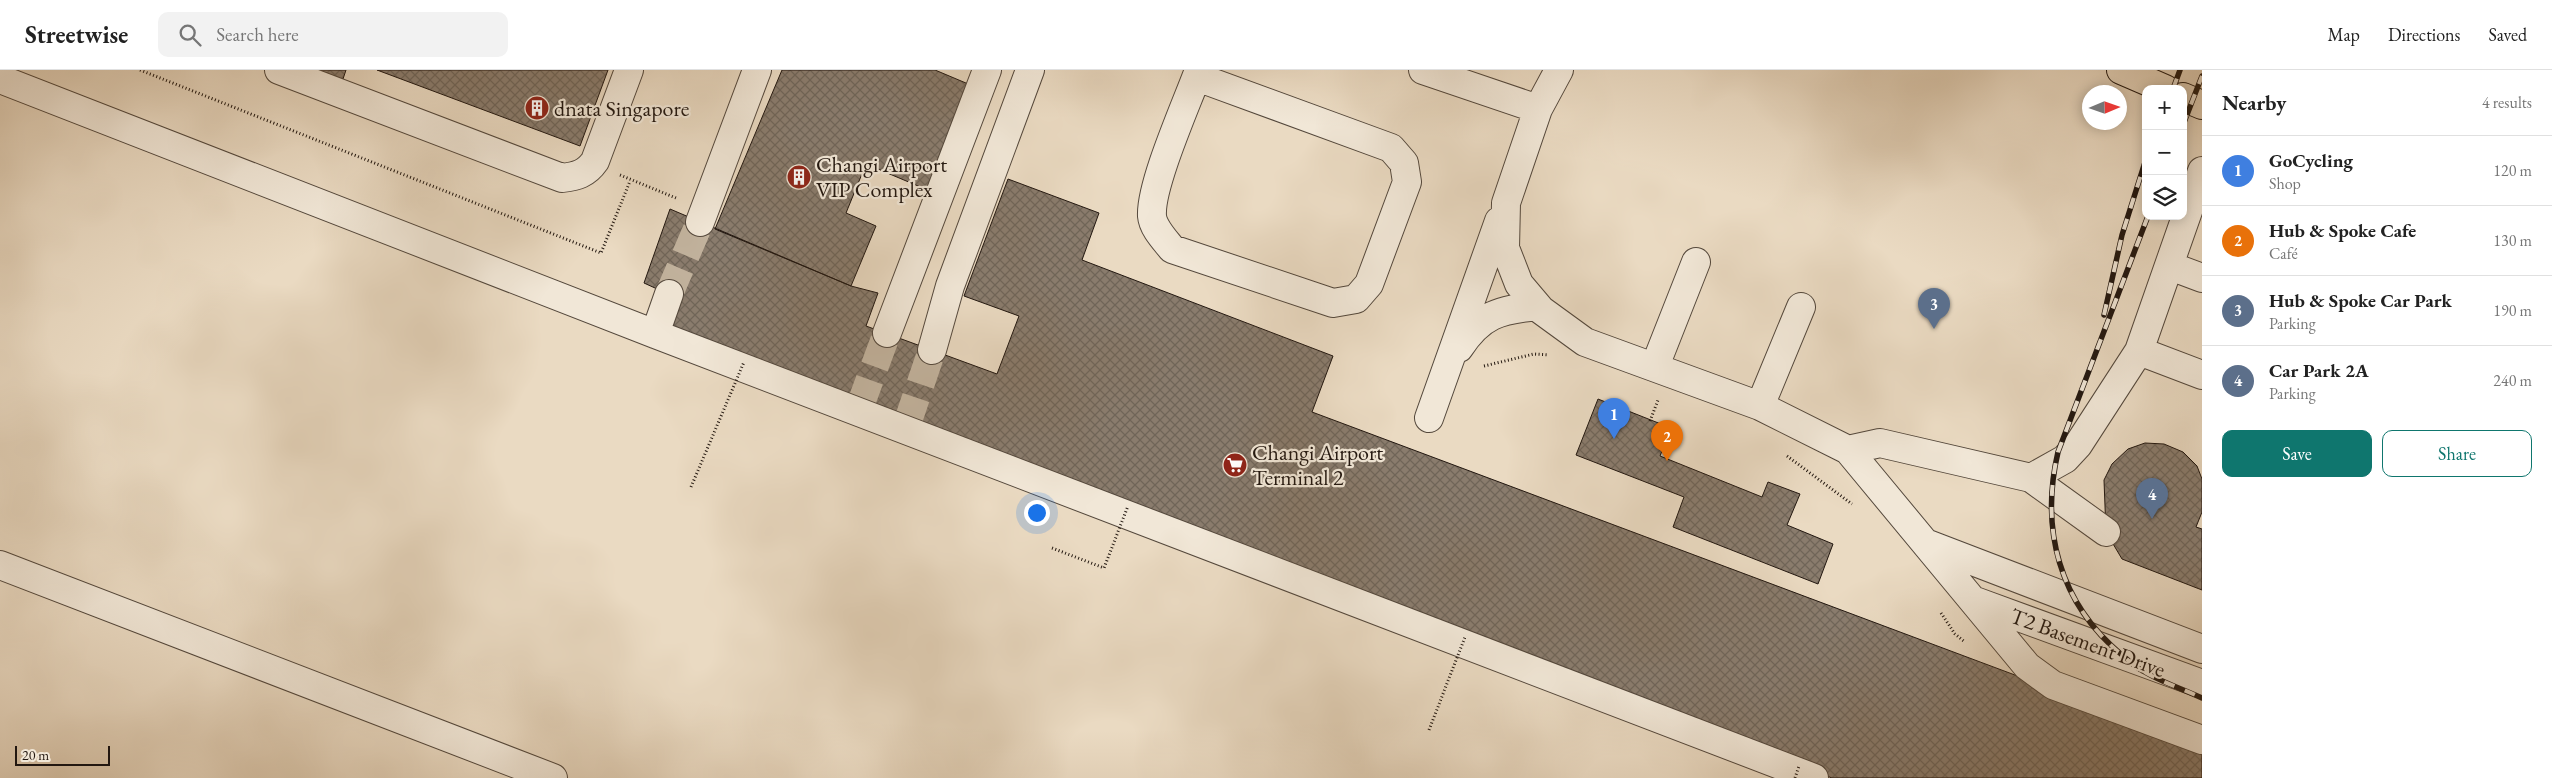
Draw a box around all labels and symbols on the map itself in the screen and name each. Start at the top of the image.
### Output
north arrow [2082,85,2127,130]
place label: dnata Singapore [554,94,690,123]
building icon: dnata Singapore [524,95,550,121]
place label: Changi Airport VIP Complex [816,150,947,204]
building icon: Changi Airport VIP Complex [786,164,812,190]
pin: 3 [1918,288,1950,329]
pin: 1 [1598,398,1630,439]
pin: 2 [1651,420,1683,461]
place label: Changi Airport Terminal 2 [1252,438,1383,492]
supermarket icon: Changi Airport Terminal 2 [1222,452,1248,478]
pin: 4 [2136,478,2168,519]
your location [1024,500,1050,526]
street label: T2 Basement Drive [2006,601,2170,684]
scale bar [15,743,110,766]

